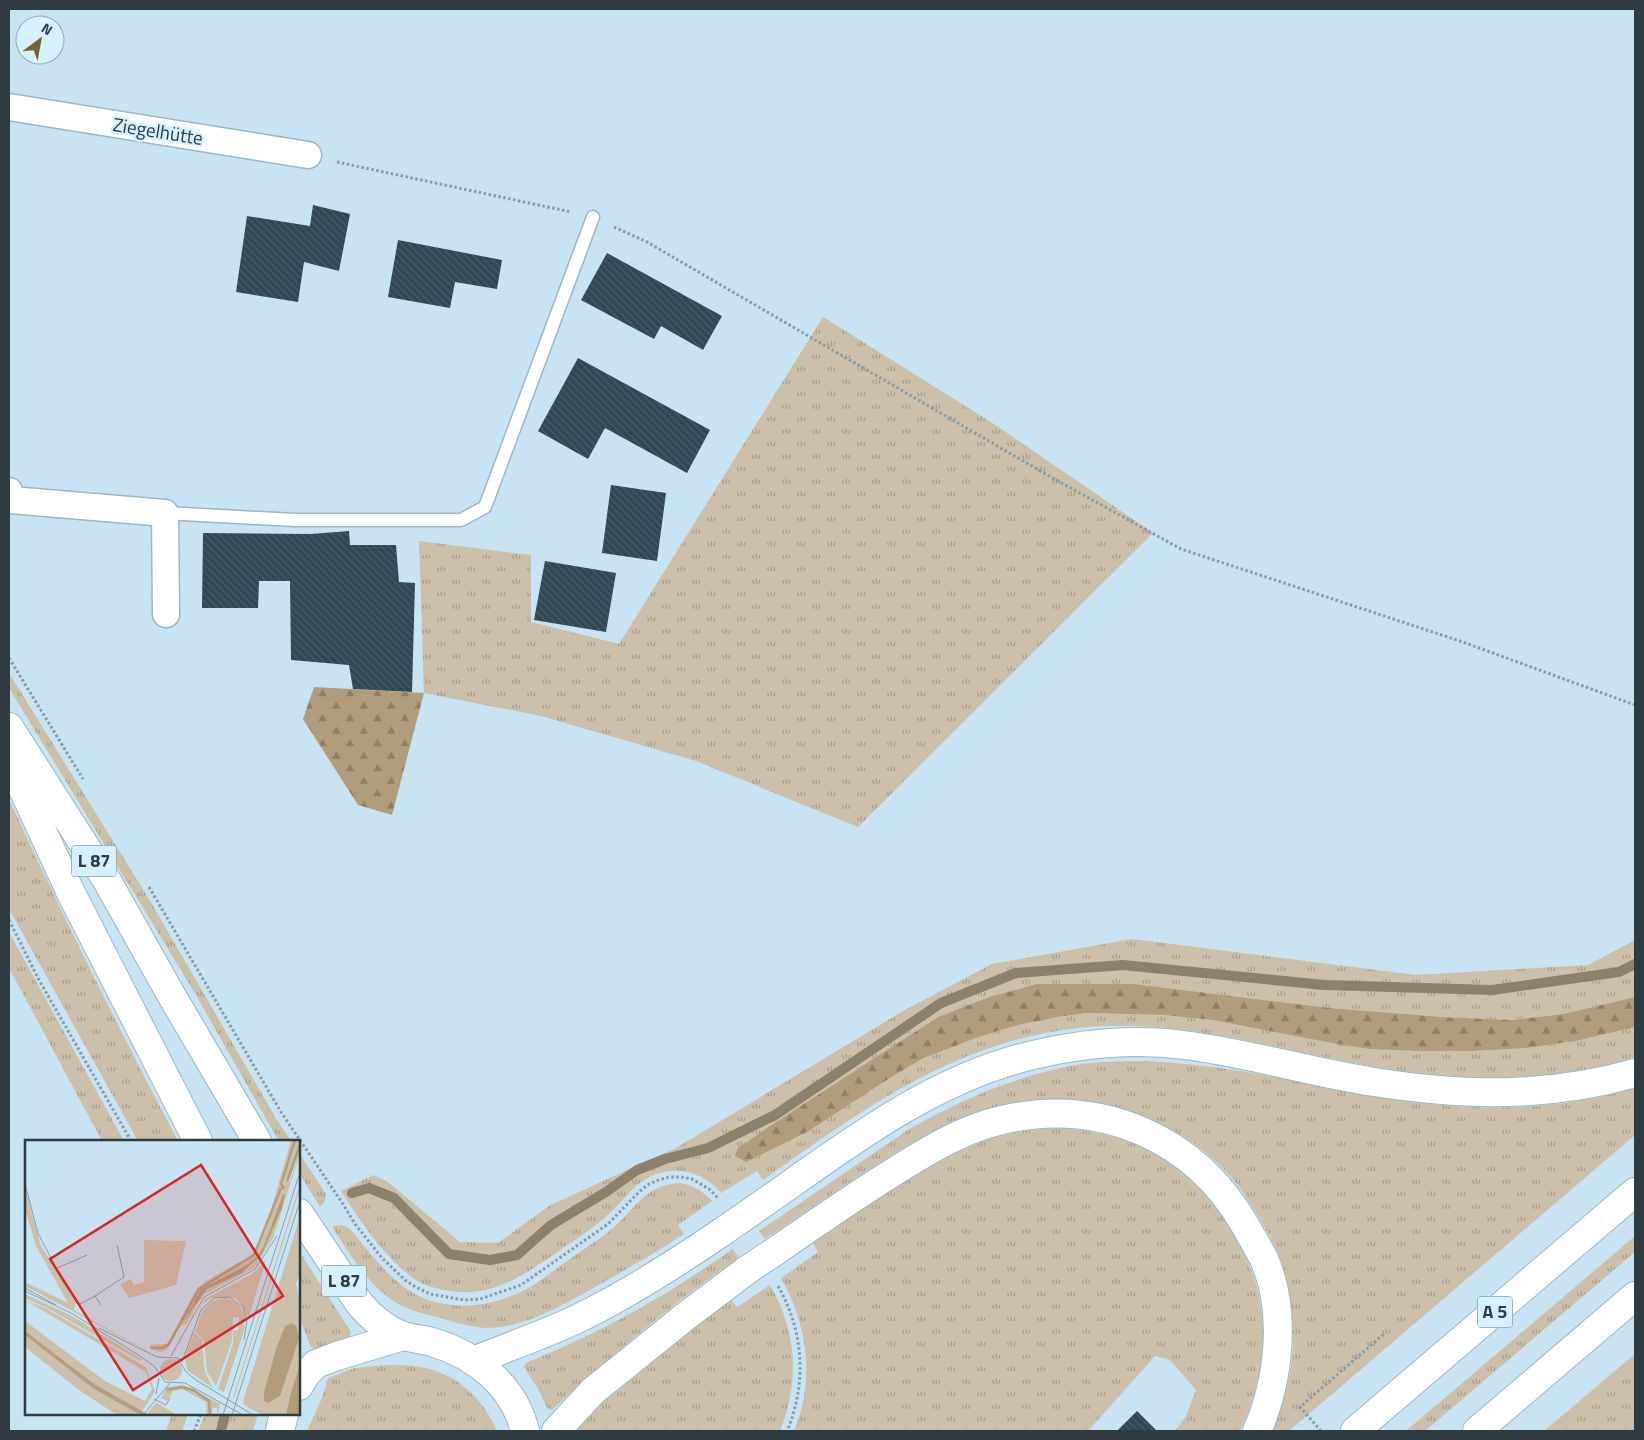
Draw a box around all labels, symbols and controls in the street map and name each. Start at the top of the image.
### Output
north arrow [15,15,65,65]
text: N [37,17,57,40]
street label: Ziegelhütte [111,109,205,152]
road number: L 87 [72,846,116,876]
inset map [25,1140,300,1415]
road number: L 87 [322,1266,366,1296]
road number: A 5 [1478,1296,1512,1328]

